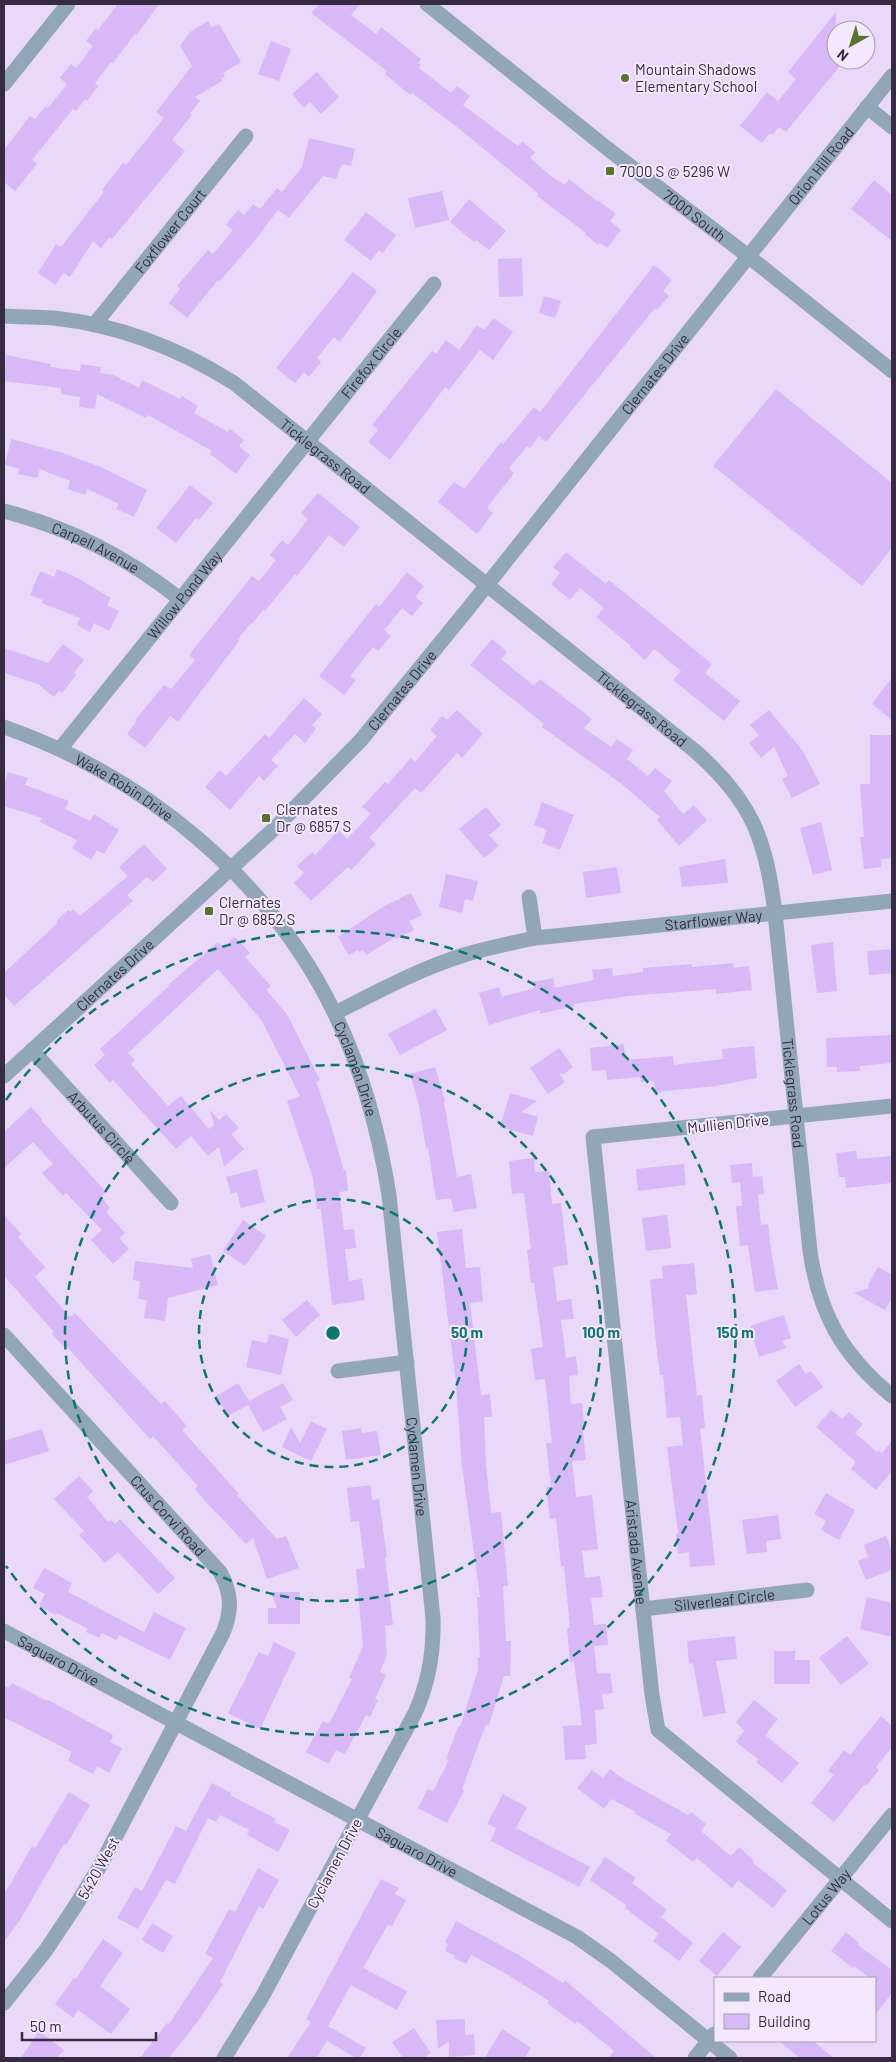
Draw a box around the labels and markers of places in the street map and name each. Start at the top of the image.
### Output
place label: Mountain Shadows Elementary School [635,60,757,95]
marker: Mountain Shadows Elementary School [619,72,631,84]
place label: 7000 S @ 5296 W [620,162,730,180]
marker: 7000 S @ 5296 W [604,165,616,177]
place label: Clernates Dr @ 6857 S [276,800,351,835]
marker: Clernates Dr @ 6857 S [260,812,272,824]
place label: Clernates Dr @ 6852 S [219,893,295,928]
marker: Clernates Dr @ 6852 S [203,905,215,917]
centre of rings [324,1324,342,1342]

